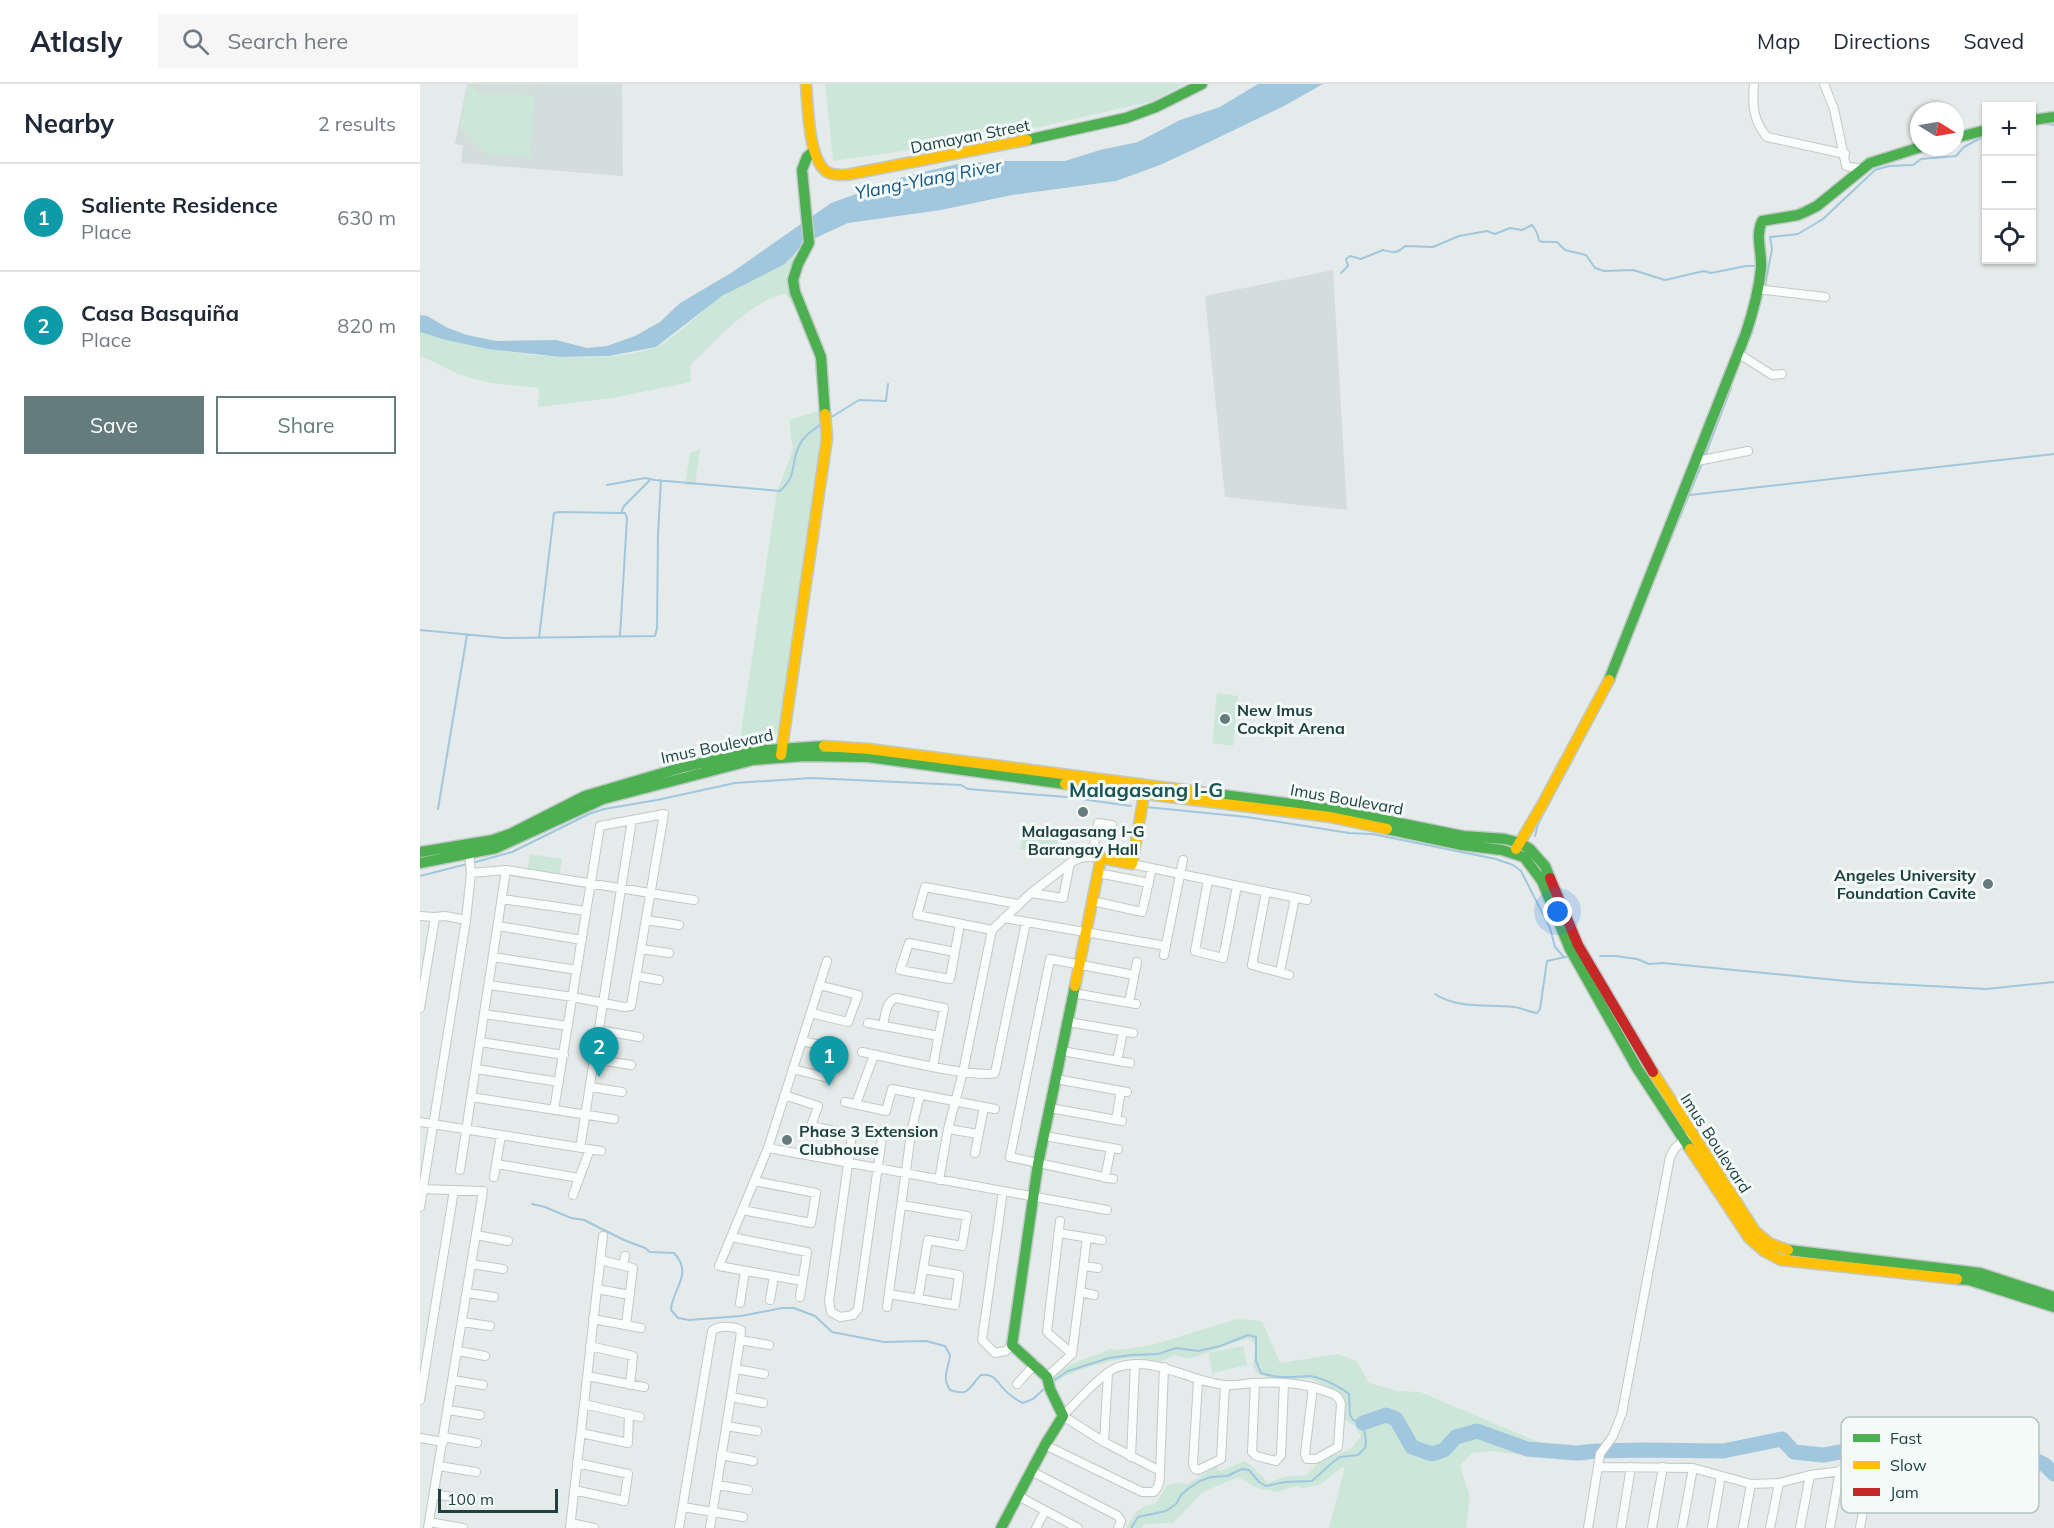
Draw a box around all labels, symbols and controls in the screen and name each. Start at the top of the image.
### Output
search box [158,14,578,68]
text: Atlasly [30,24,122,59]
icon: search [179,25,212,58]
text: Search here [227,27,348,55]
text: Map [1757,28,1800,54]
text: Directions [1833,28,1930,54]
text: Saved [1963,28,2024,54]
north arrow [1910,102,1964,156]
map controls [1982,102,2036,264]
button: + [1982,102,2036,156]
text: Nearby [24,107,114,140]
text: 2 results [318,111,396,136]
street label: Damayan Street [909,115,1032,157]
water label: Ylang-Ylang River [853,153,1005,204]
button: − [1982,156,2036,210]
text: Saliente Residence [81,191,278,219]
text: 1 [38,205,50,230]
text: 630 m [337,205,396,230]
button: locate [1982,210,2036,264]
text: Place [81,219,131,244]
text: Casa Basquiña [81,299,239,327]
text: 2 [38,313,50,338]
text: 820 m [337,313,396,338]
text: Place [81,327,131,352]
button: Save [24,396,204,454]
button: Share [216,396,396,454]
place label: New Imus Cockpit Arena [1237,700,1345,738]
marker: New Imus Cockpit Arena [1218,712,1232,726]
street label: Imus Boulevard [659,724,775,768]
district label: Malagasang I-G [1069,777,1223,802]
street label: Imus Boulevard [1289,779,1405,819]
marker: Malagasang I-G Barangay Hall [1076,805,1090,819]
place label: Malagasang I-G Barangay Hall [1021,821,1145,859]
place label: Angeles University Foundation Cavite [1834,865,1976,903]
marker: Angeles University Foundation Cavite [1981,877,1995,891]
your location [1543,897,1572,926]
pin: 2 [580,1028,618,1077]
pin: 1 [810,1036,848,1086]
street label: Imus Boulevard [1676,1090,1756,1196]
place label: Phase 3 Extension Clubhouse [799,1121,938,1159]
marker: Phase 3 Extension Clubhouse [780,1133,794,1147]
legend [1841,1417,2039,1513]
text: Fast [1890,1428,1922,1448]
text: Slow [1890,1455,1927,1475]
text: Jam [1890,1482,1919,1502]
scale bar [438,1486,558,1514]
text: 100 m [447,1489,494,1509]

